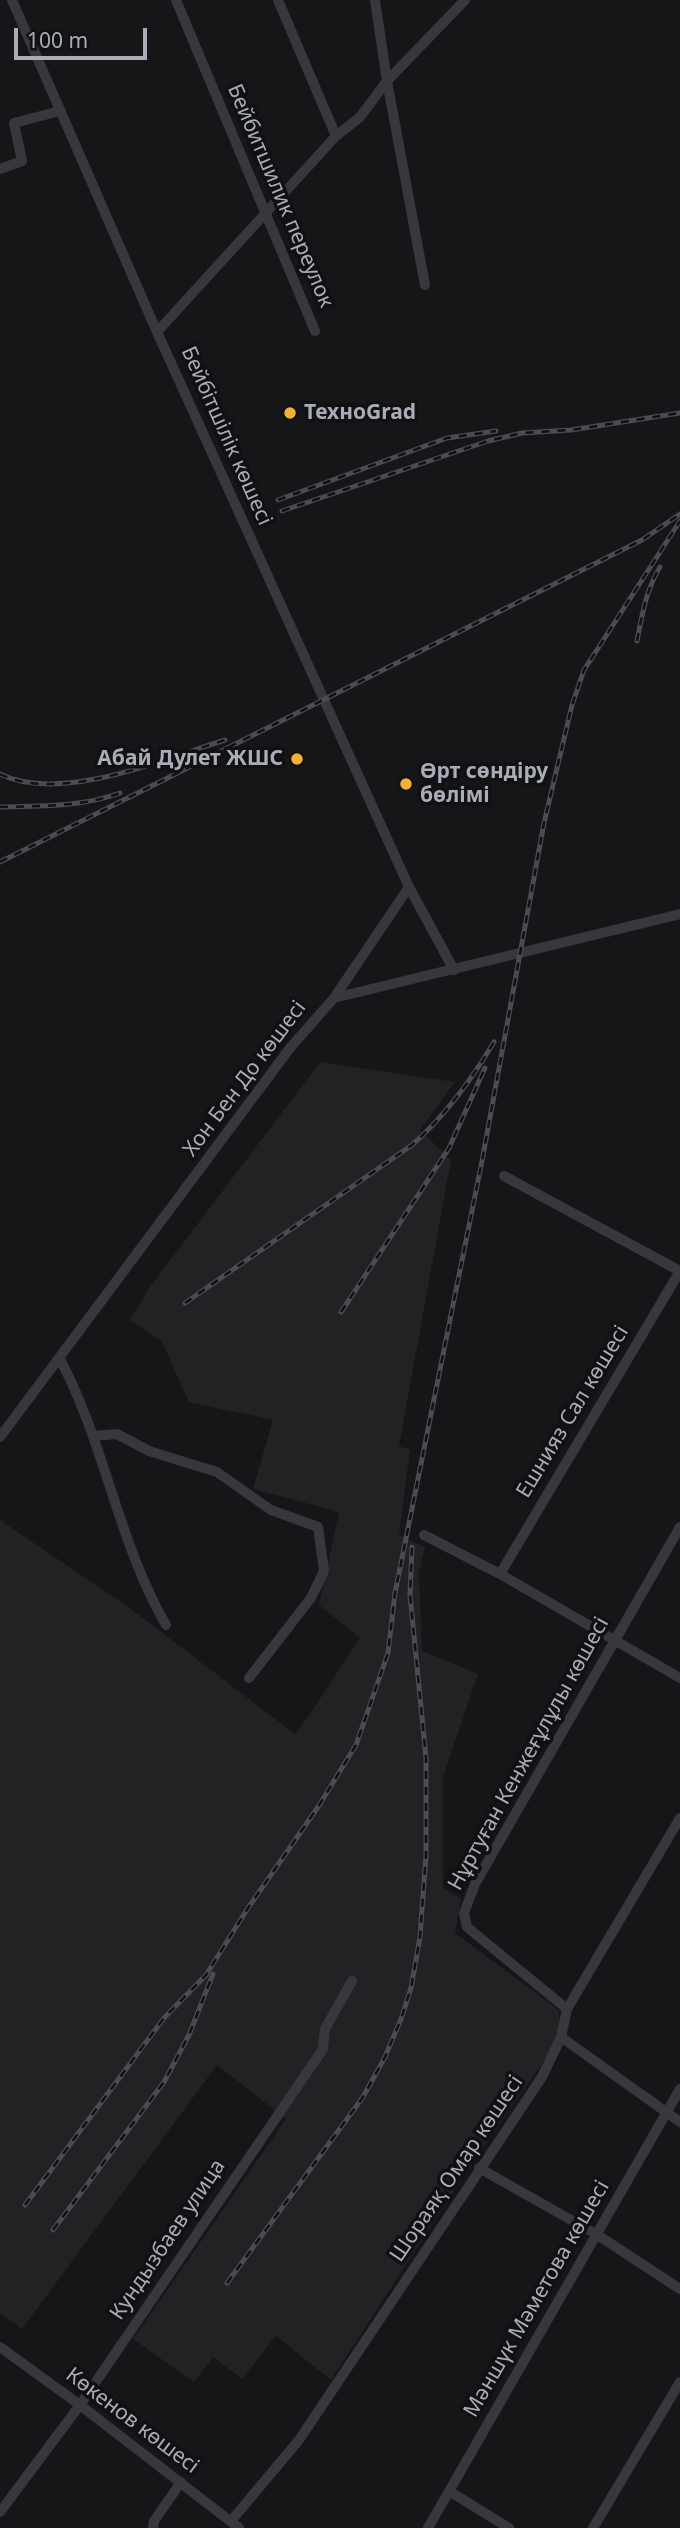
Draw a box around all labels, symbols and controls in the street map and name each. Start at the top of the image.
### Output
scale bar [18,14,150,58]
text: 100 m [27,26,88,54]
street label: Бейбитшилик переулок [221,81,339,311]
street label: Бейбітшілік көшесі [175,343,277,529]
place label: ТехноGrad [304,400,416,426]
marker: ТехноGrad [282,405,298,421]
place label: Абай Дулет ЖШС [97,746,283,772]
marker: Абай Дулет ЖШС [289,751,305,767]
place label: Өрт сөндіру бөлімі [420,759,548,809]
marker: Өрт сөндіру бөлімі [398,776,414,792]
street label: Хон Бен До көшесі [178,996,312,1162]
street label: Ешнияз Сал көшесі [512,1321,634,1503]
street label: Нұртуған Кенжеғұлұлы көшесі [443,1613,615,1895]
street label: Шораяқ Омар көшесі [385,2071,529,2267]
street label: Кундызбаев улица [105,2155,231,2325]
street label: Мәншүк Мәметова көшесі [459,2176,615,2422]
street label: Көкенов көшесі [60,2363,204,2479]

